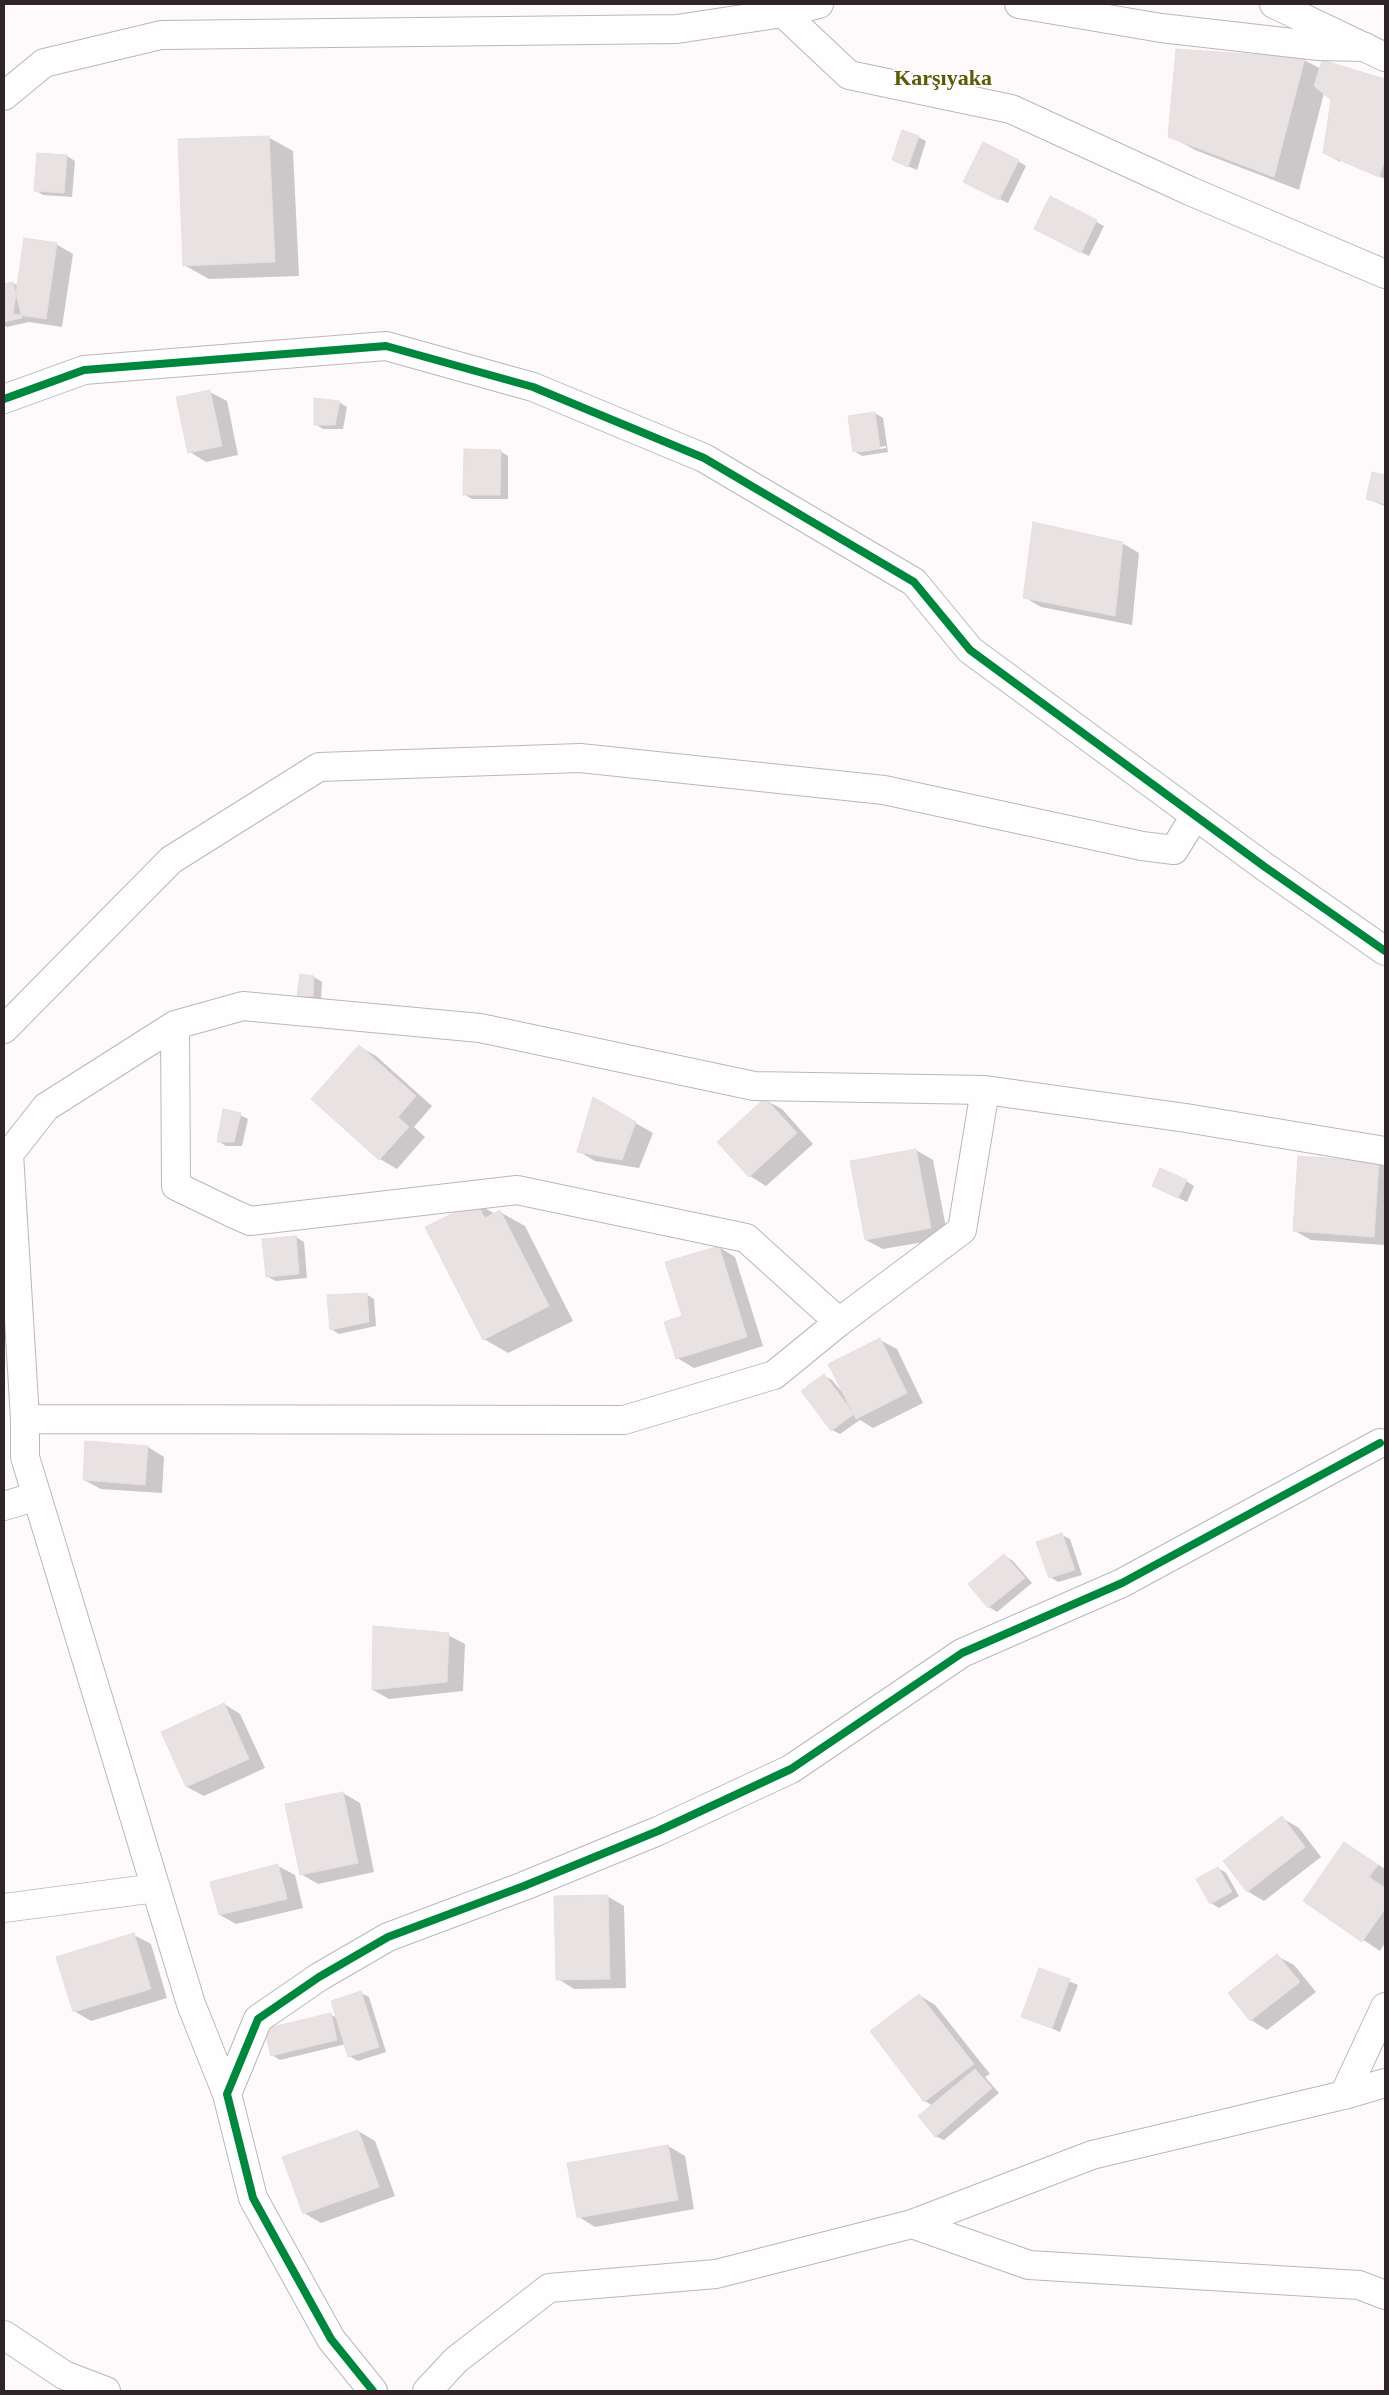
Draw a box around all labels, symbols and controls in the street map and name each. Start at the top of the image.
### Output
district label: Karşıyaka [894,66,992,92]

